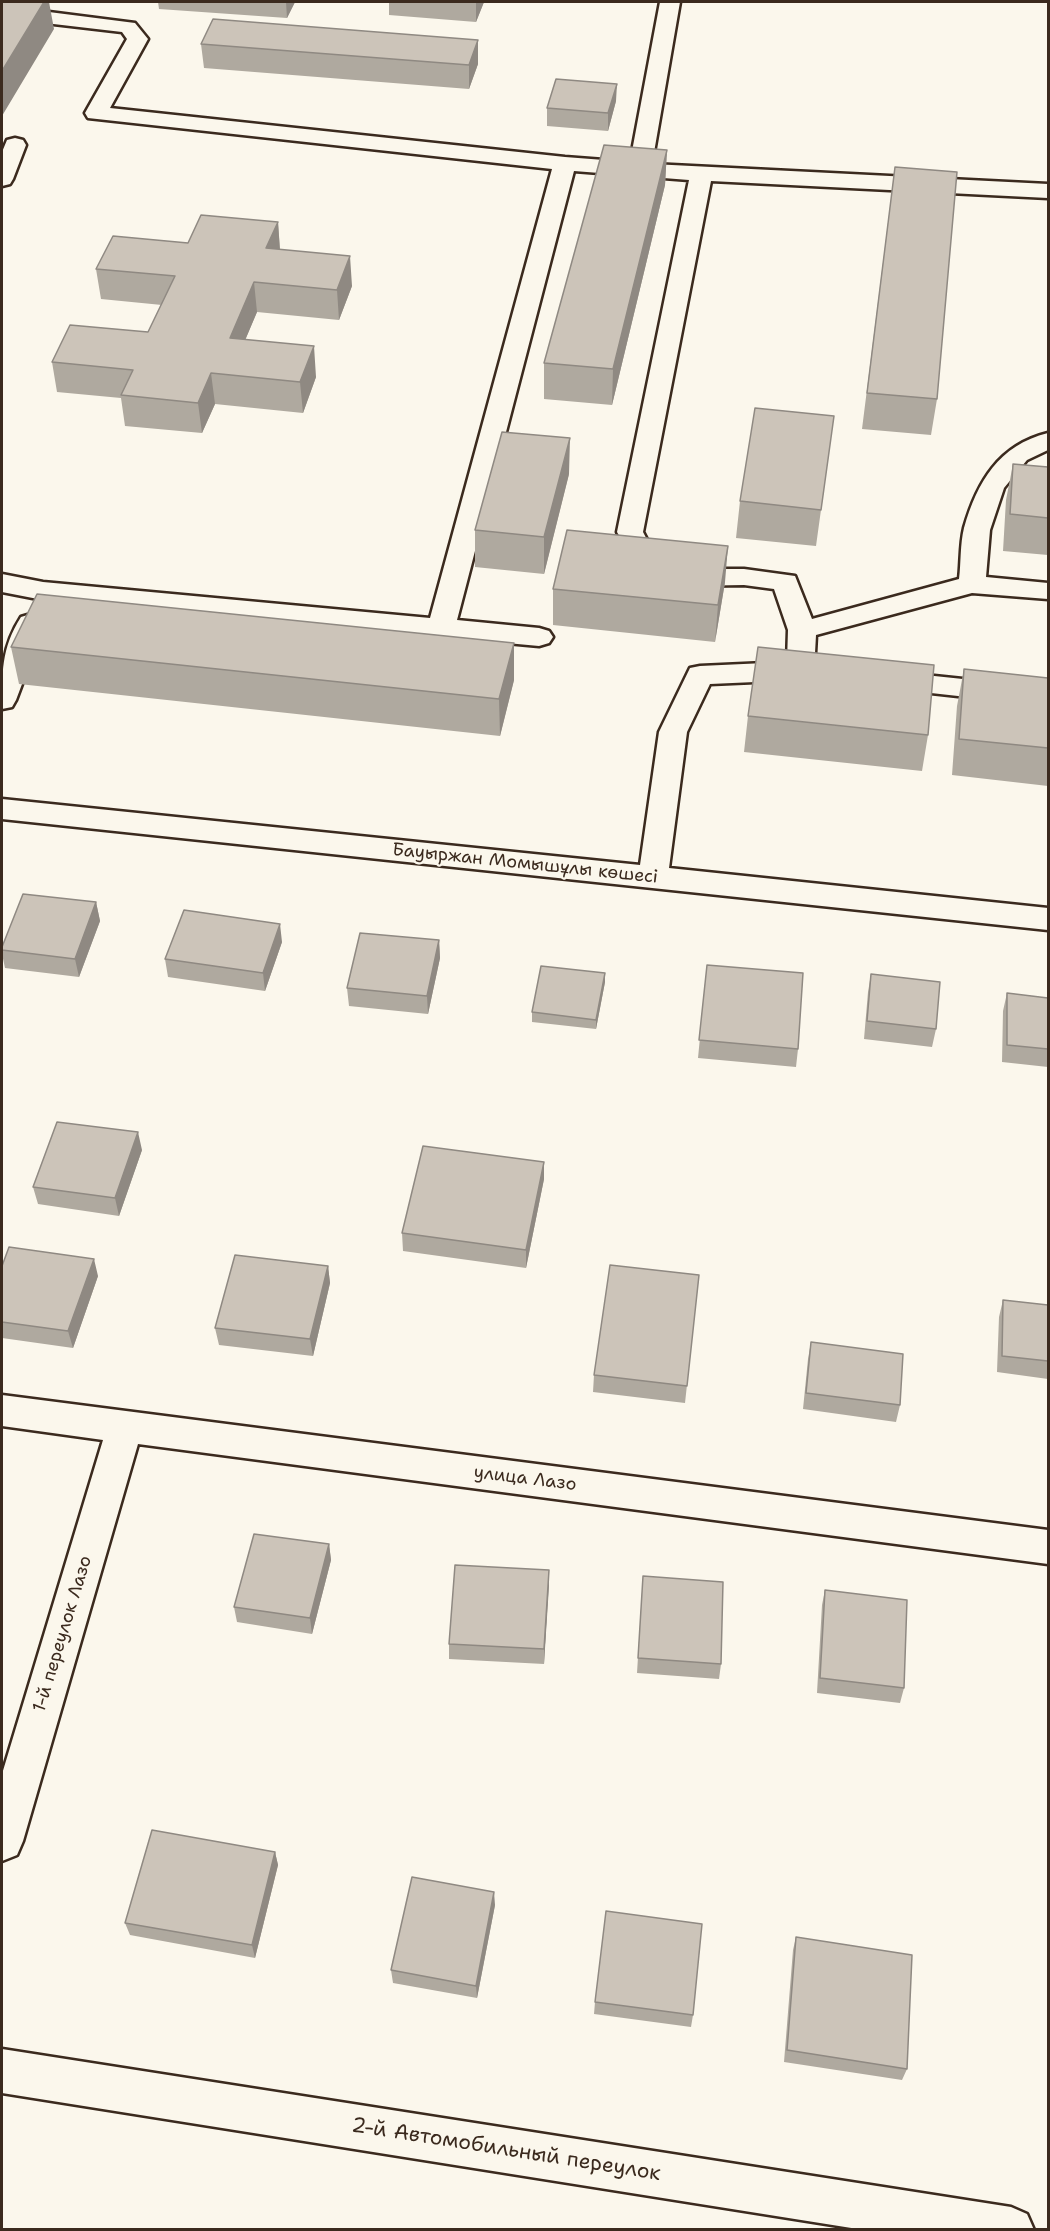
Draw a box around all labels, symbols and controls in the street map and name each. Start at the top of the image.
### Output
street label: Бауыржан Момышұлы көшесі [391,839,659,889]
street label: улица Лазо [472,1462,578,1496]
street label: 1-й переулок Лазо [29,1553,97,1715]
street label: 2-й Автомобильный переулок [350,2113,662,2187]

